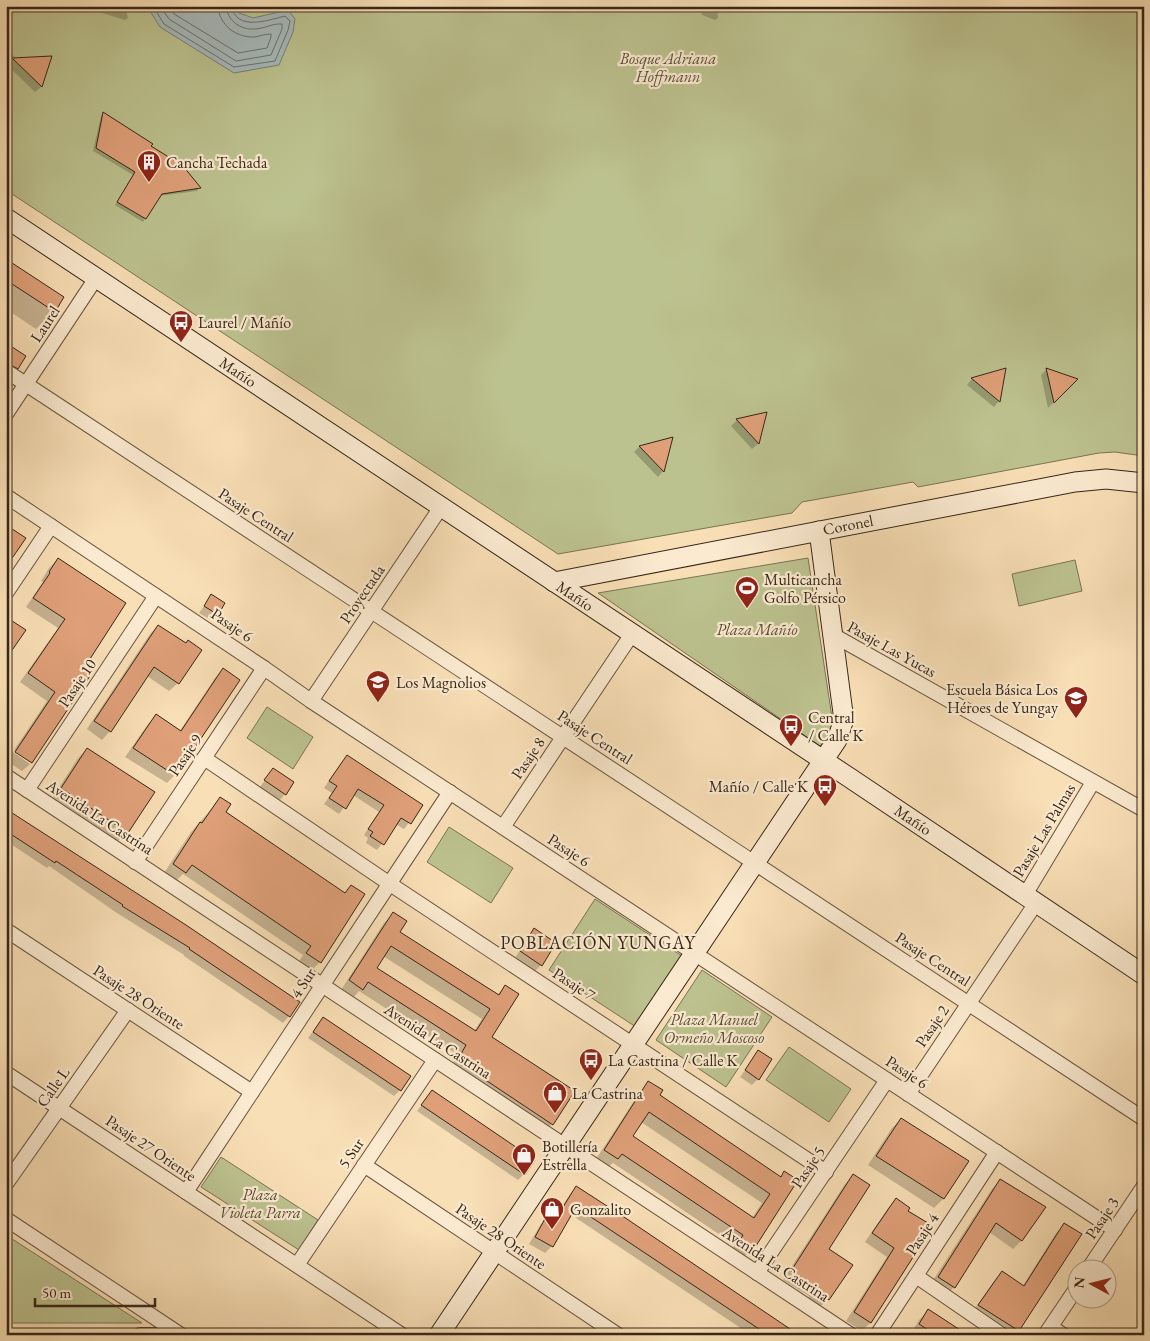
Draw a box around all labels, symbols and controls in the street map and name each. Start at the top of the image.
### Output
park label: Bosque Adriana Hoffmann [619,48,716,87]
building icon: Cancha Techada [136,149,162,183]
place label: Cancha Techada [166,152,268,173]
street label: Laurel [25,302,65,346]
bus stop icon: Laurel / Mañío [168,309,194,343]
place label: Laurel / Mañío [198,312,291,333]
street label: Mañío [215,352,261,392]
street label: Pasaje Central [214,483,298,547]
street label: Coronel [821,510,875,540]
street label: Proyectada [335,560,390,628]
place label: Multicancha Golfo Pérsico [764,569,846,608]
sports icon: Multicancha Golfo Pérsico [734,575,760,609]
street label: Mañío [552,576,598,616]
street label: Pasaje 6 [207,603,257,647]
street label: Pasaje Las Yucas [844,616,940,682]
park label: Plaza Mañío [716,619,798,640]
street label: Pasaje 10 [53,654,101,711]
school or university icon: Los Magnolios [365,669,391,703]
place label: Los Magnolios [396,672,486,693]
place label: Escuela Básica Los Héroes de Yungay [946,679,1059,718]
school or university icon: Escuela Básica Los Héroes de Yungay [1063,685,1089,719]
street label: Pasaje Central [553,705,637,769]
place label: Central / Calle K [808,707,864,746]
bus stop icon: Central / Calle K [778,713,804,747]
street label: Pasaje 9 [163,730,207,780]
street label: Pasaje 8 [506,733,550,783]
bus stop icon: Mañío / Calle K [812,773,838,807]
street label: Avenida La Castrina [42,774,158,860]
place label: Mañío / Calle K [709,776,809,797]
street label: Pasaje Las Palmas [1008,779,1080,881]
street label: Mañío [890,800,936,840]
street label: Pasaje 6 [544,829,595,872]
street label: Pasaje Central [891,927,975,991]
district label: POBLACIÓN YUNGAY [500,931,696,954]
street label: Pasaje 28 Oriente [89,960,189,1034]
street label: 4 Sur [285,963,321,1002]
street label: Pasaje 7 [549,963,600,1006]
street label: Avenida La Castrina [380,998,496,1084]
street label: Pasaje 2 [910,1001,954,1051]
park label: Plaza Manuel Ormeño Moscoso [664,1009,764,1048]
bus stop icon: La Castrina / Calle K [578,1047,604,1081]
place label: La Castrina / Calle K [608,1050,739,1071]
street label: Pasaje 6 [882,1051,933,1094]
street label: Calle L [32,1062,75,1111]
shop icon: La Castrina [542,1080,568,1114]
place label: La Castrina [572,1083,644,1104]
street label: Pasaje 27 Oriente [102,1110,200,1186]
street label: 5 Sur [333,1133,369,1172]
place label: Botillería Estrella [542,1136,598,1175]
shop icon: Botillería Estrella [511,1142,537,1176]
street label: Pasaje 5 [786,1142,830,1192]
park label: Plaza Violeta Parra [219,1184,301,1223]
street label: Pasaje 3 [1080,1193,1124,1243]
shop icon: Gonzalito [539,1196,565,1230]
street label: Pasaje 28 Oriente [452,1198,550,1274]
place label: Gonzalito [570,1199,631,1220]
street label: Pasaje 4 [901,1208,944,1259]
street label: Avenida La Castrina [718,1221,834,1307]
north arrow [1068,1258,1118,1308]
text: N [1069,1275,1089,1289]
scale bar [35,1276,155,1308]
text: 50 m [42,1283,71,1302]

